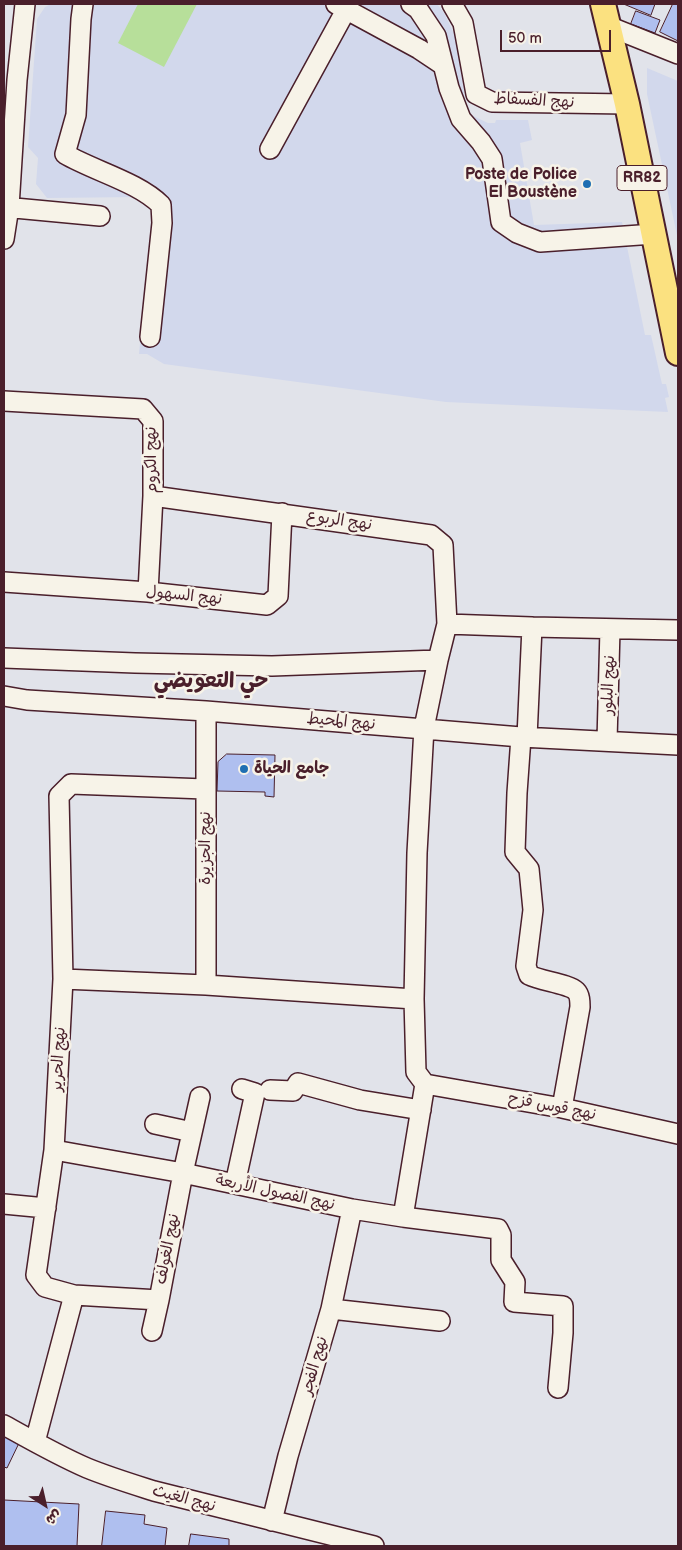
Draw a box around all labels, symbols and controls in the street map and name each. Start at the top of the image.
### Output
scale bar [502,20,613,52]
text: 50 m [508,29,542,48]
street label: نهج الفسفاط [493,89,575,113]
place label: Poste de Police El Boustène [465,165,577,203]
road number: RR82 [617,166,667,190]
marker: Poste de Police El Boustène [581,178,593,190]
street label: نهج الكروم [142,426,162,494]
street label: نهج الربوع [305,507,373,535]
street label: نهج السهول [145,582,223,610]
street label: نهج البلور [598,655,620,715]
district label: حي التعويضي [154,669,268,695]
street label: نهج المحيط [306,709,376,735]
place label: جامع الحياة [254,759,329,779]
marker: جامع الحياة [238,763,250,775]
street label: نهج الجزيرة [196,811,216,885]
street label: نهج الحرير [48,1026,70,1092]
street label: نهج قوس قزح [506,1089,598,1125]
street label: نهج الفصول الأربعة [213,1171,337,1215]
street label: نهج الغولف [152,1212,184,1286]
street label: نهج الفجر [297,1334,333,1398]
north arrow [20,1480,70,1530]
street label: نهج الغيث [150,1481,218,1517]
text: ش [43,1506,65,1529]

